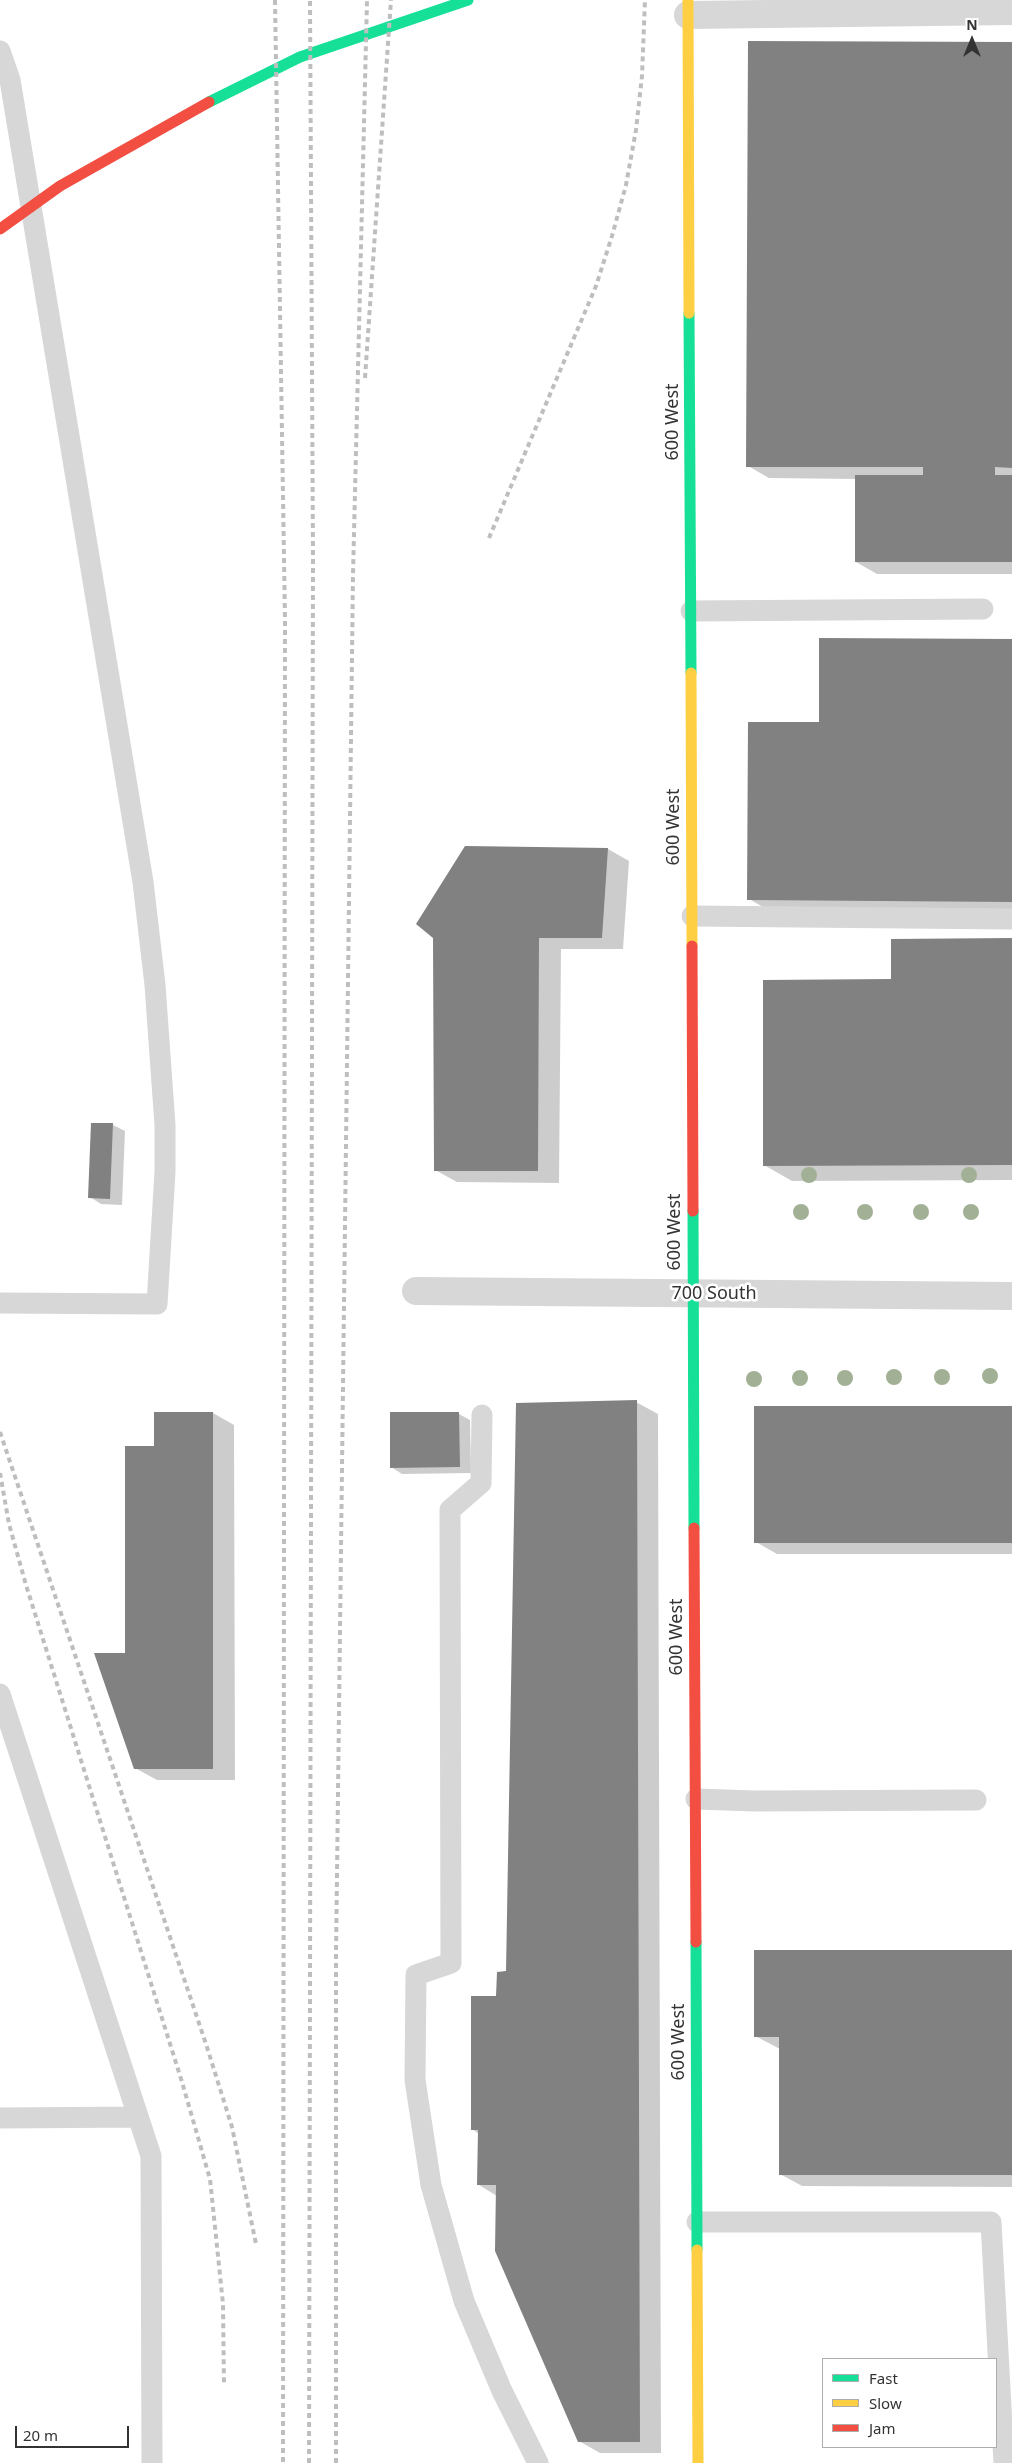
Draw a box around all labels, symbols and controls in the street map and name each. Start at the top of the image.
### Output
north arrow [947,15,997,65]
text: N [966,15,978,34]
street label: 600 West [662,383,684,461]
street label: 600 West [663,788,685,866]
street label: 600 West [664,1193,686,1271]
street label: 700 South [671,1283,757,1305]
street label: 600 West [666,1598,688,1676]
street label: 600 West [668,2003,690,2081]
legend [822,2358,997,2448]
text: Fast [869,2368,898,2388]
text: Slow [869,2393,902,2413]
scale bar [18,2416,131,2448]
text: Jam [869,2418,896,2438]
text: 20 m [23,2425,58,2445]

